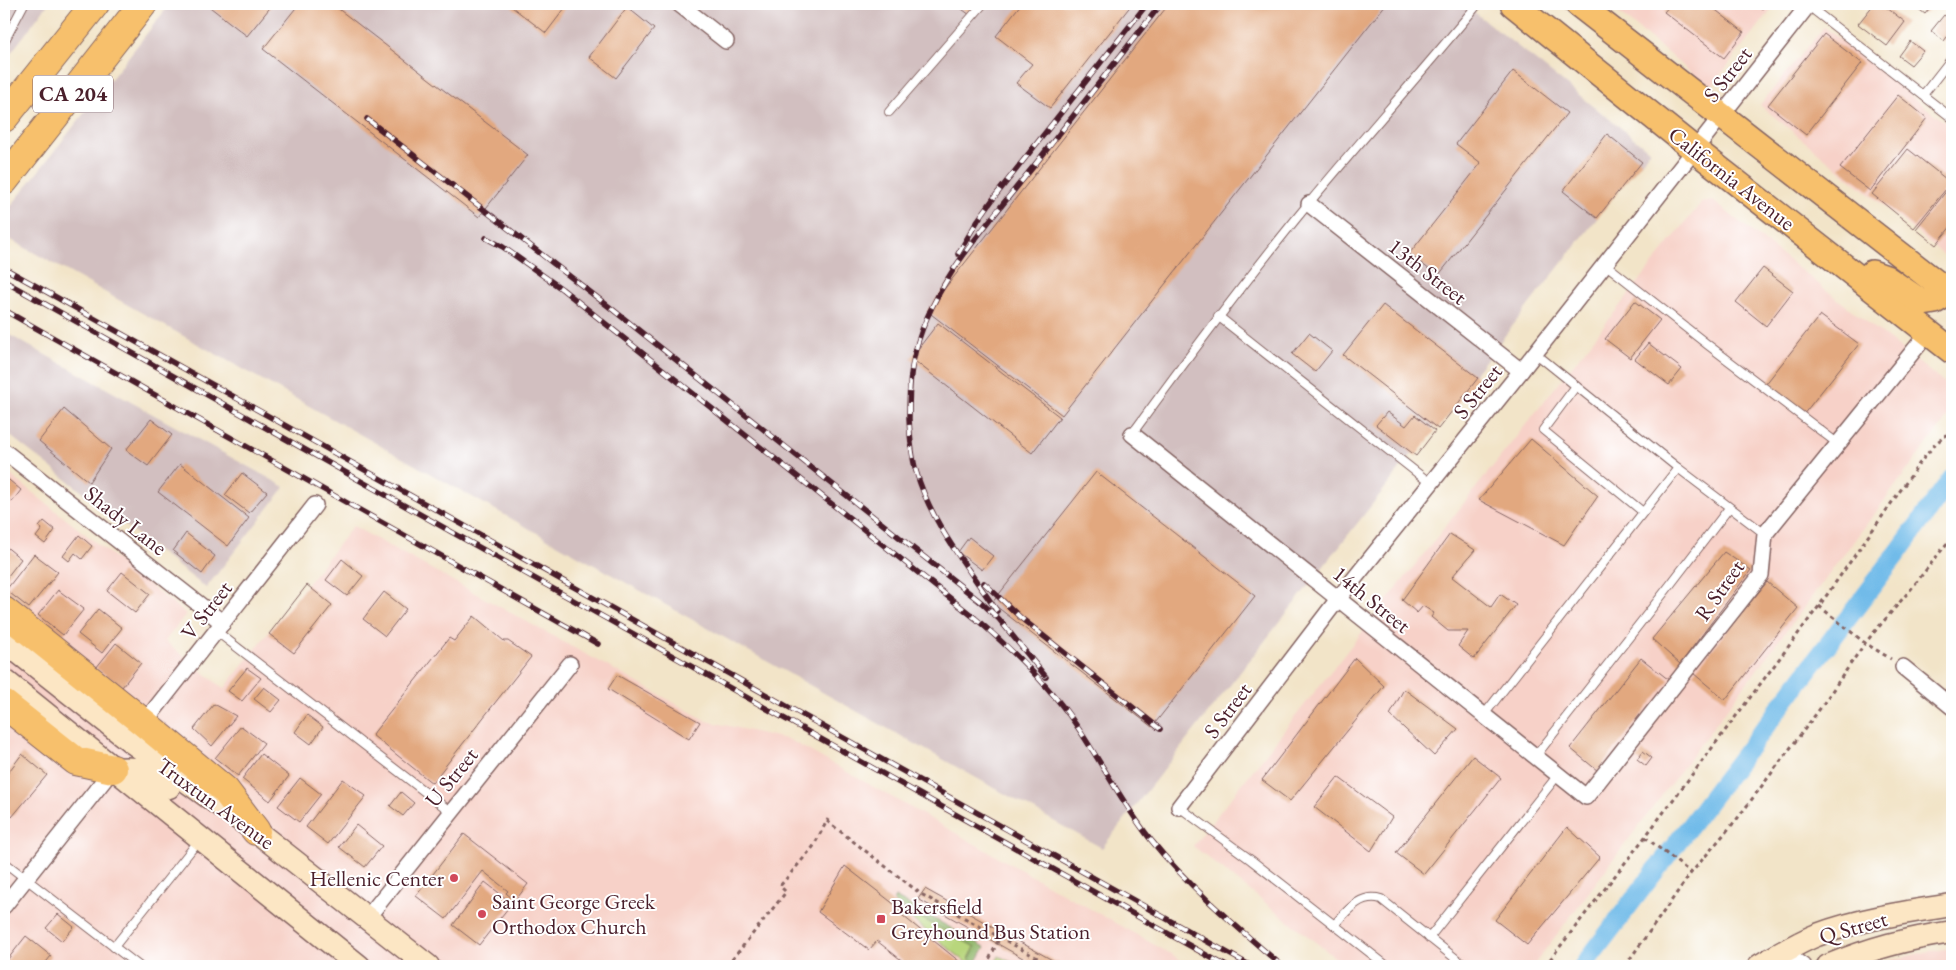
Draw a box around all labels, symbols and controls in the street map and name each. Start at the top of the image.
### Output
street label: S Street [1697,41,1758,108]
road number: CA 204 [33,76,113,112]
street label: California Avenue [1662,120,1801,237]
street label: 13th Street [1382,232,1473,311]
street label: S Street [1446,358,1509,425]
street label: Shady Lane [78,479,173,562]
street label: R Street [1688,554,1751,627]
street label: 14th Street [1327,559,1417,640]
street label: V Street [174,575,239,646]
street label: S Street [1197,676,1258,744]
street label: U Street [418,741,484,813]
street label: Truxtun Avenue [151,751,281,856]
place label: Hellenic Center [309,864,445,893]
marker: Hellenic Center [448,872,460,884]
place label: Saint George Greek Orthodox Church [492,887,656,941]
place label: Bakersfield Greyhound Bus Station [891,892,1091,946]
street label: Q Street [1816,904,1891,951]
marker: Saint George Greek Orthodox Church [476,908,488,920]
marker: Bakersfield Greyhound Bus Station [875,913,887,925]

